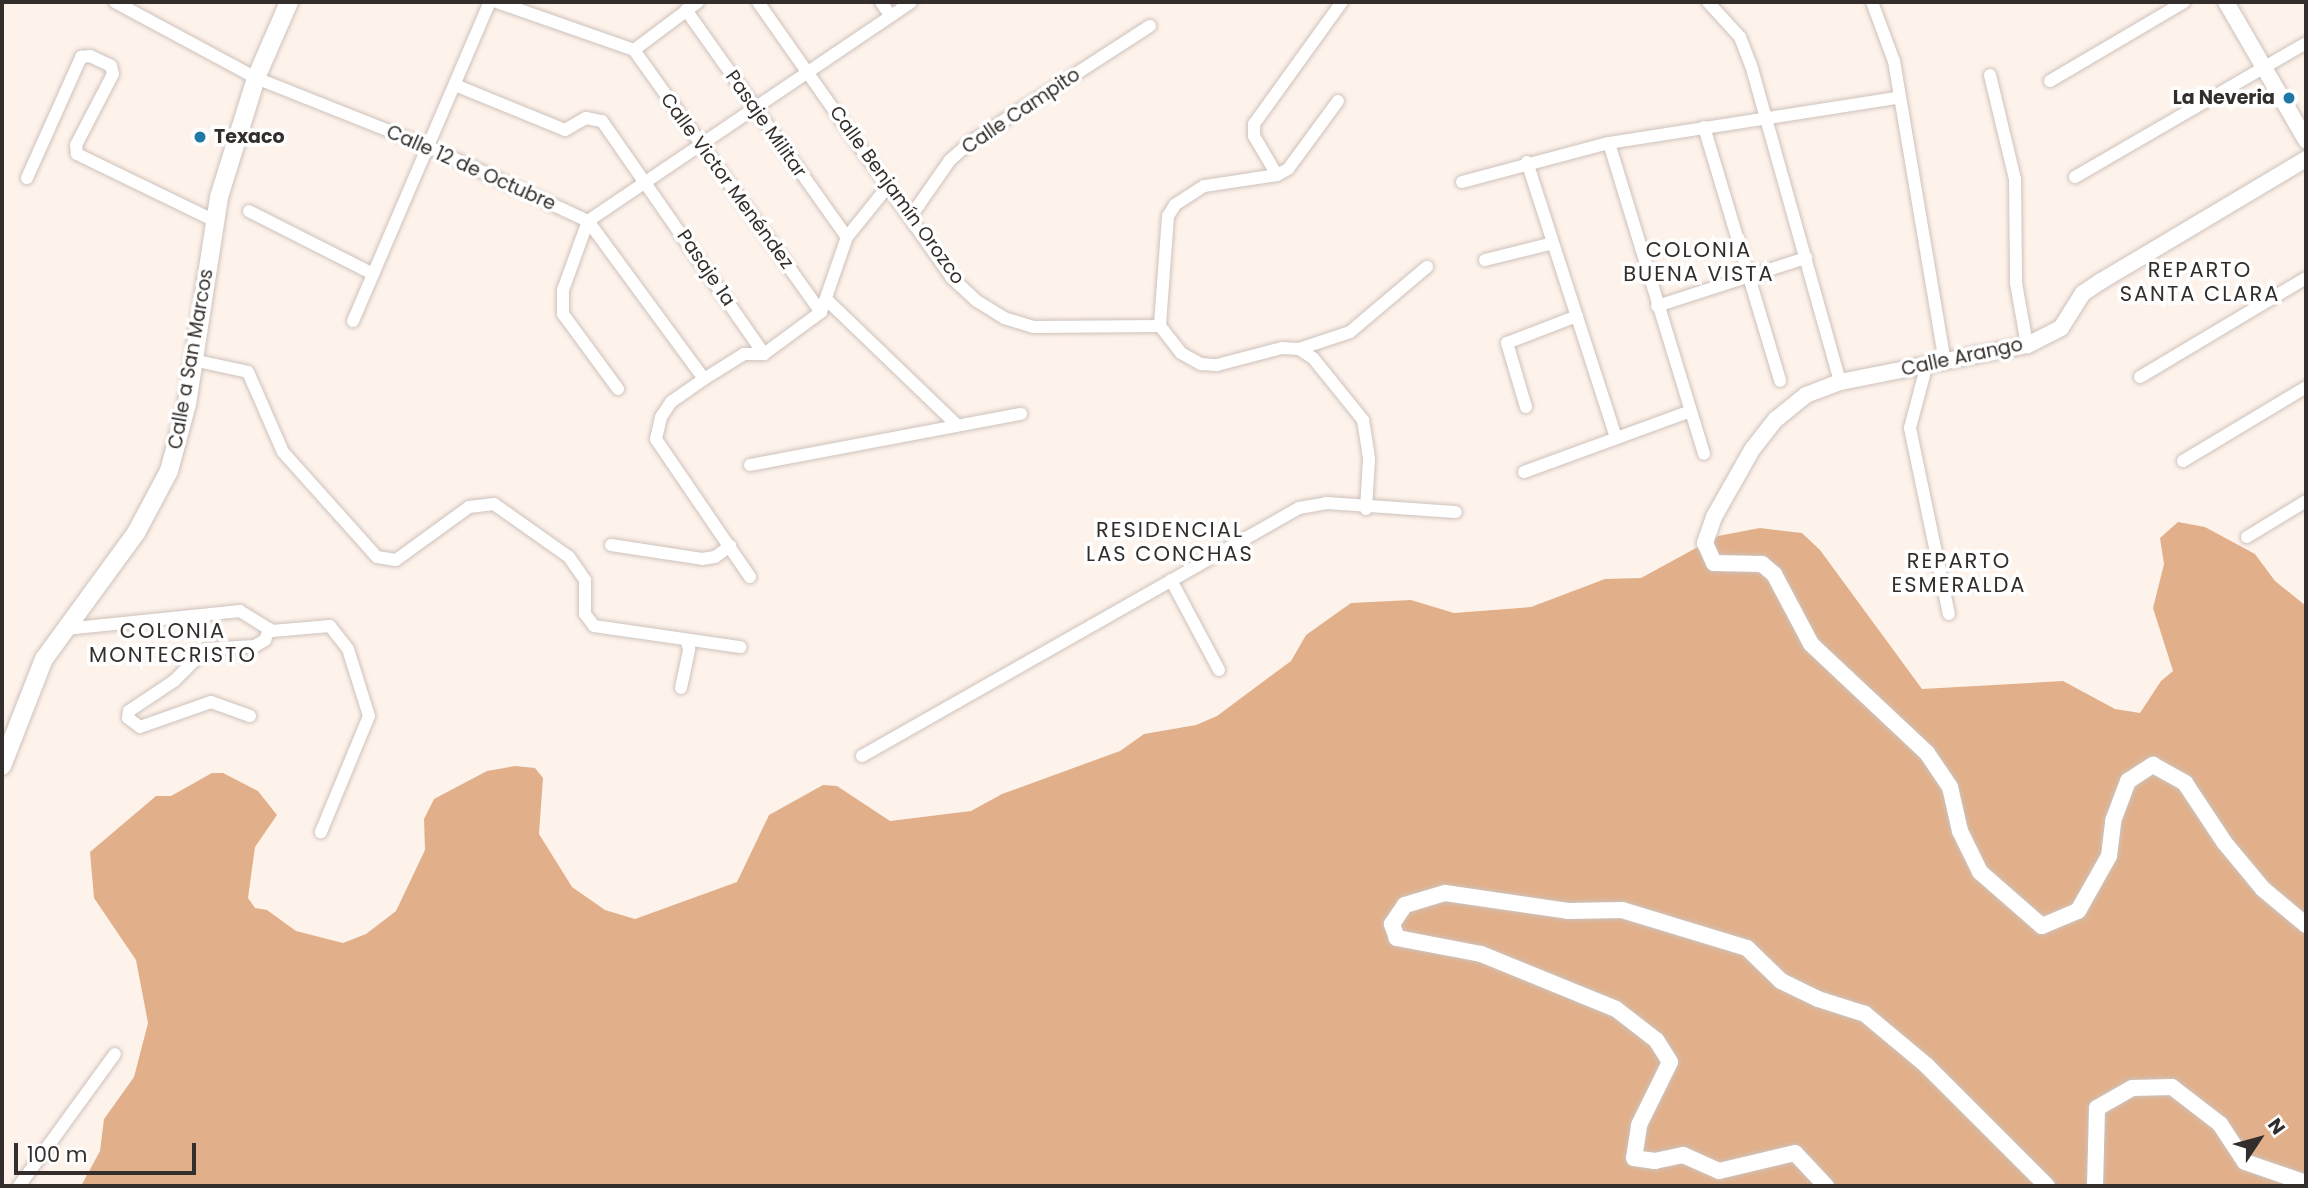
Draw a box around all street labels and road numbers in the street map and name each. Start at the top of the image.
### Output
street label: Calle Campito [958,63,1084,159]
street label: Pasaje Militar [721,66,811,182]
street label: Calle Victor Menéndez [656,89,798,273]
street label: Calle Benjamín Orozco [825,101,969,289]
street label: Calle 12 de Octubre [383,120,559,216]
street label: Pasaje 1a [672,226,740,310]
street label: Calle a San Marcos [164,267,218,451]
street label: Calle Arango [1899,333,2025,381]

